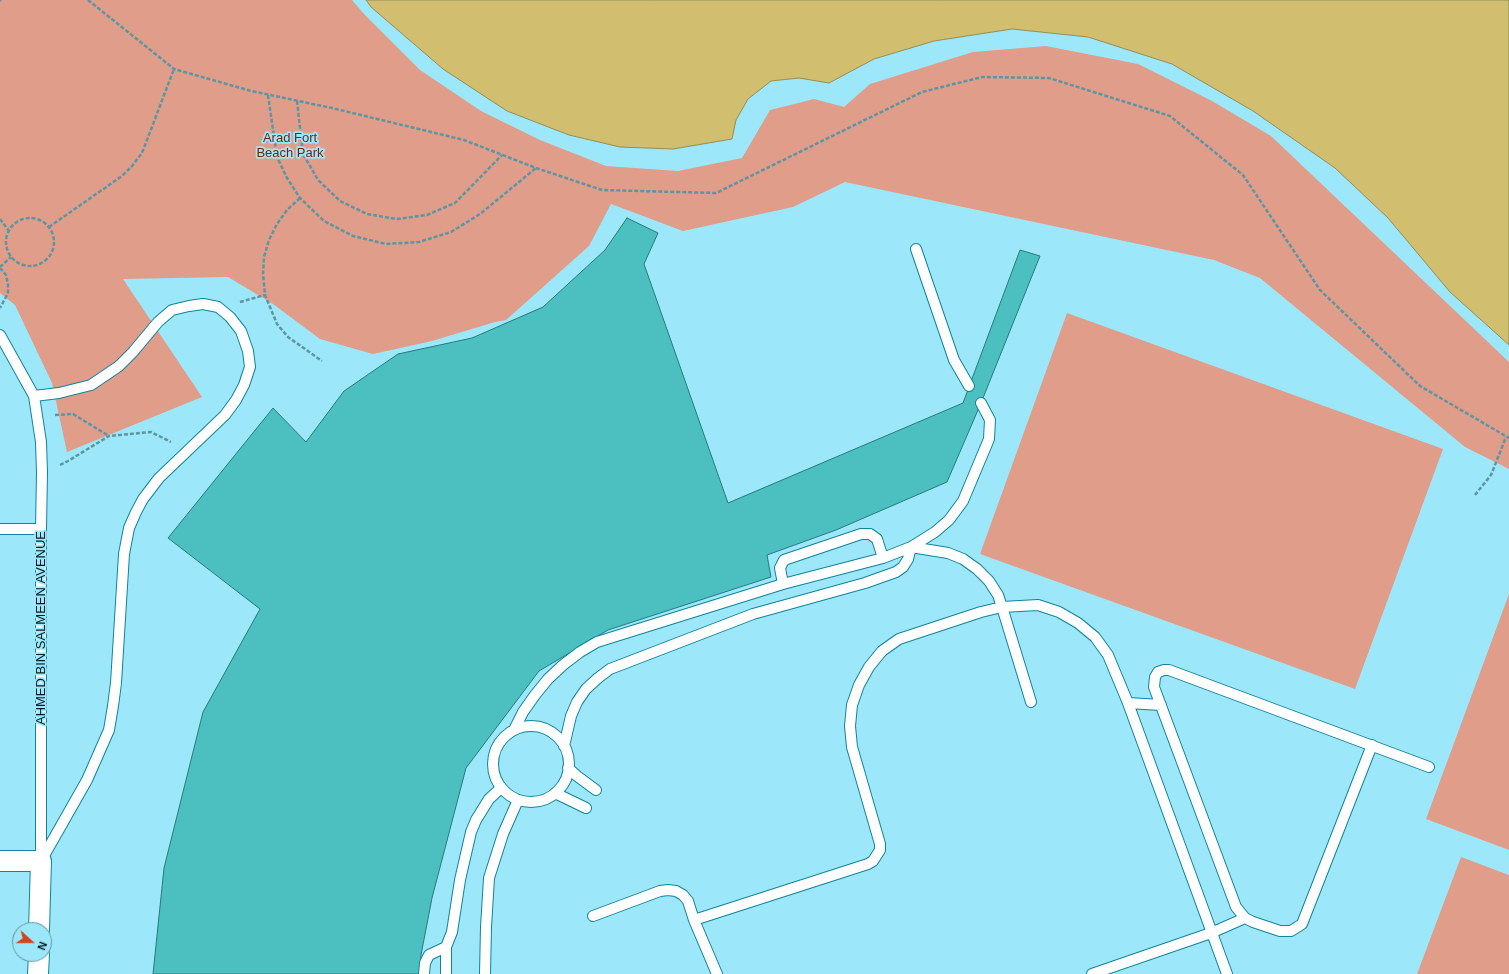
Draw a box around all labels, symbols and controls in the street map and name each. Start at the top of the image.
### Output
park label: Arad Fort Beach Park [256,130,324,161]
street label: AHMED BIN SALMEEN AVENUE [33,531,49,725]
north arrow [12,922,52,962]
text: N [35,940,49,952]

